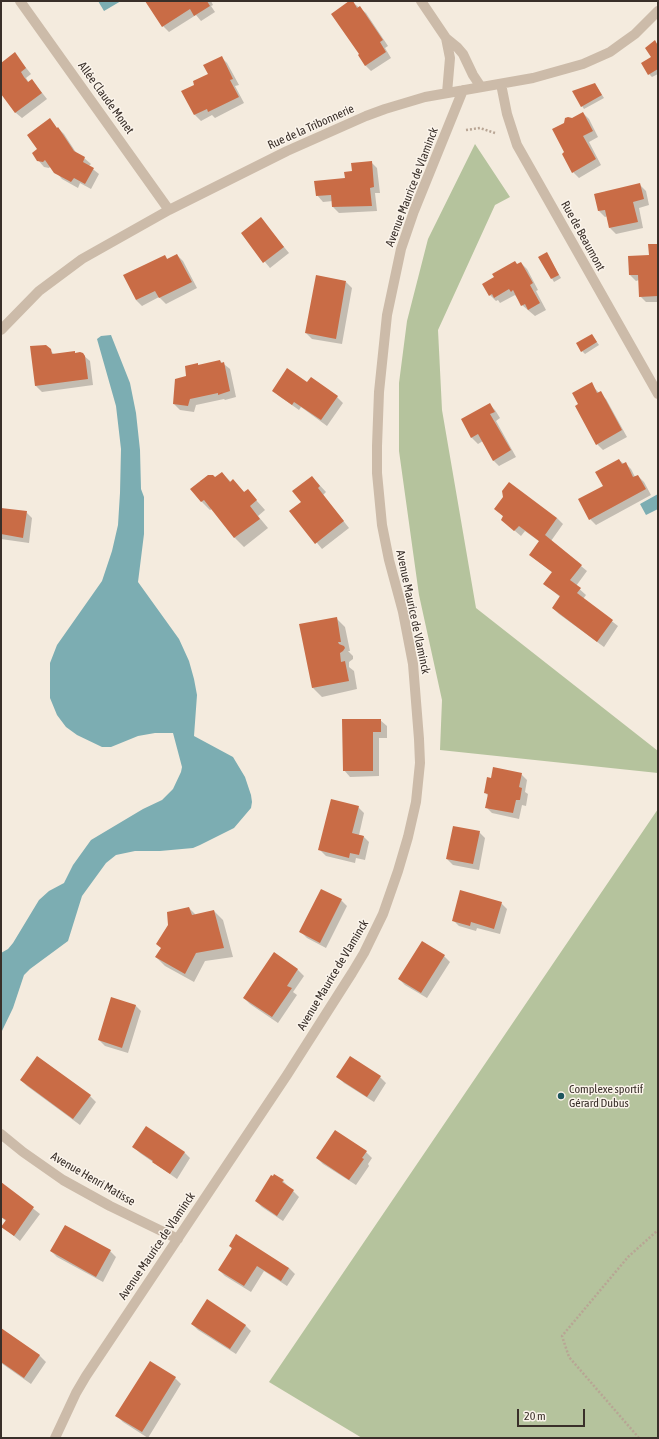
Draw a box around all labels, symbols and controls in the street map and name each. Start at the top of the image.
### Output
street label: Allée Claude Monet [75,59,137,137]
street label: Rue de la Tribonnerie [266,101,356,153]
street label: Avenue Maurice de Vlaminck [383,125,441,249]
street label: Rue de Beaumont [558,199,608,273]
street label: Avenue Maurice de Vlaminck [393,549,433,675]
street label: Avenue Maurice de Vlaminck [294,917,372,1033]
place label: Complexe sportif Gérard Dubus [569,1082,643,1110]
marker: Complexe sportif Gérard Dubus [556,1091,566,1101]
street label: Avenue Henri Matisse [48,1149,138,1209]
street label: Avenue Maurice de Vlaminck [116,1190,198,1302]
scale bar [519,1401,587,1427]
text: 20 m [524,1409,546,1423]

